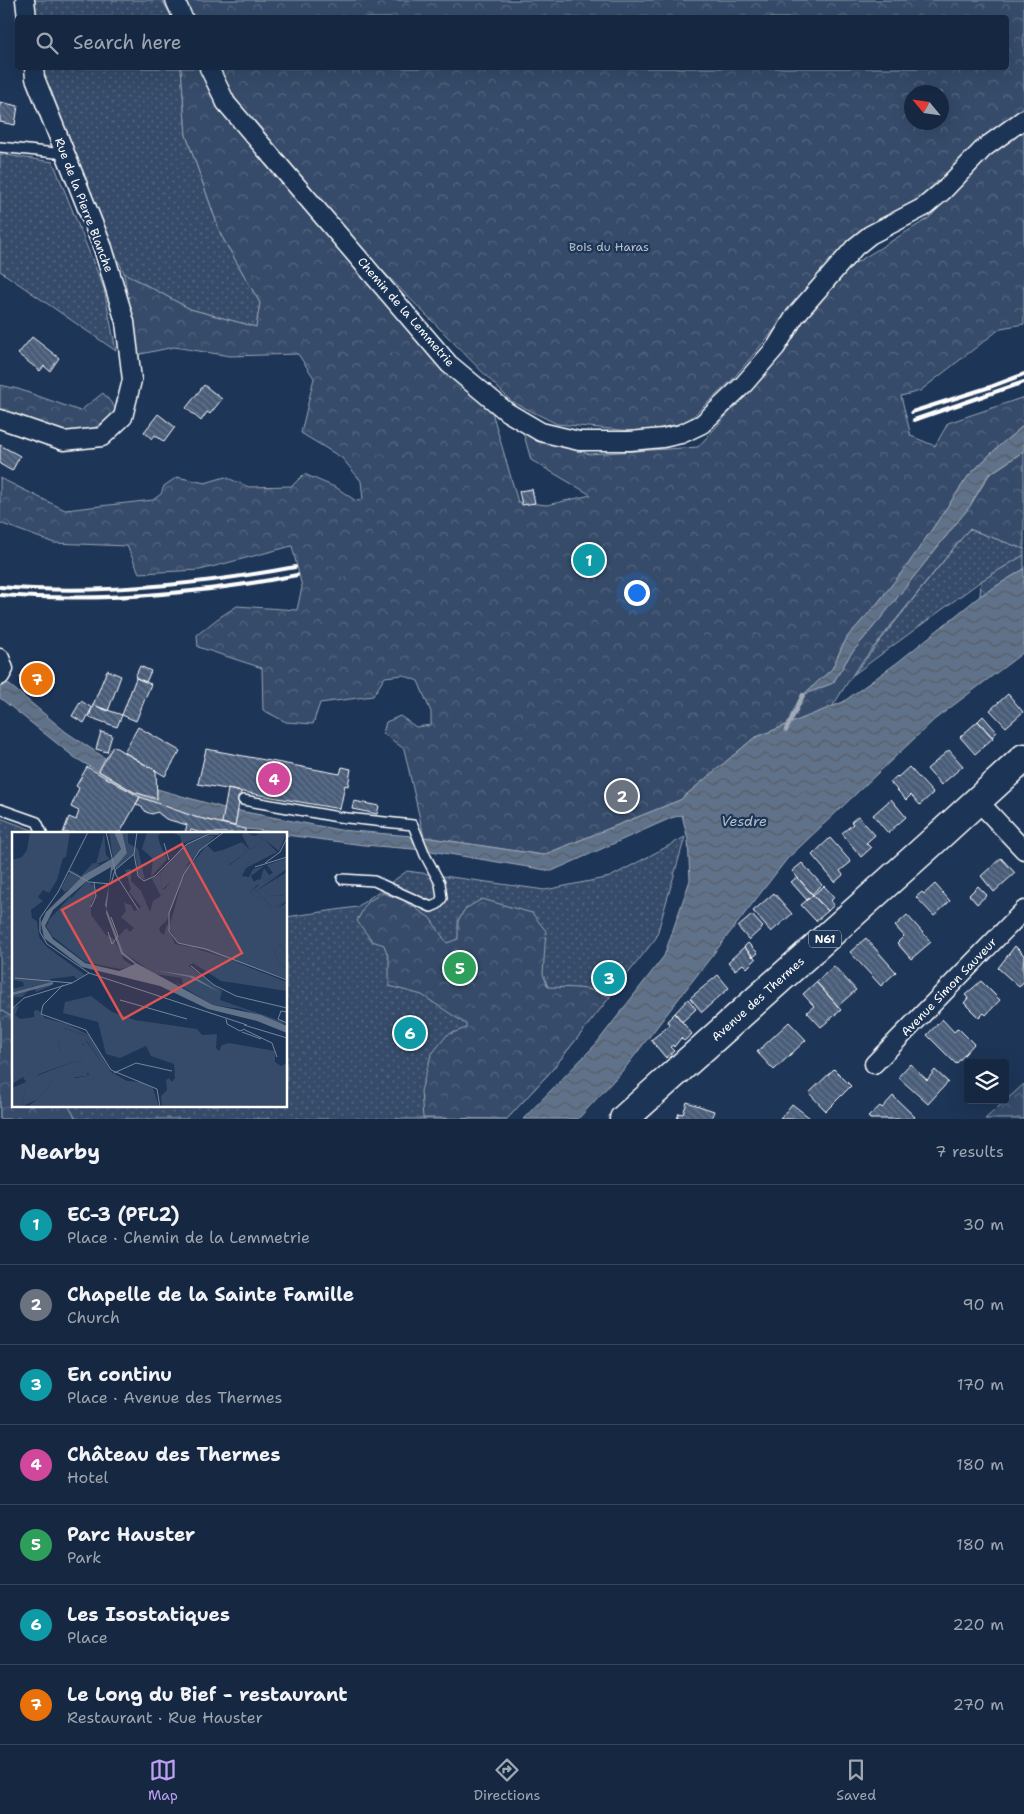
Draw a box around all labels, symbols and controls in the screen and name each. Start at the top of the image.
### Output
search box [15,15,1009,70]
icon: search [33,29,61,57]
text: Search here [73,30,182,55]
north arrow [904,85,949,130]
street label: Rue de la Pierre Blanche [51,136,117,275]
park label: Bois du Haras [569,239,649,255]
street label: Chemin de la Lemmetrie [354,254,458,370]
pin: 1 [573,541,605,579]
your location [624,580,650,606]
pin: 7 [21,660,53,698]
pin: 4 [258,760,290,798]
pin: 2 [606,777,638,815]
water label: Vesdre [721,812,767,830]
inset map [12,832,288,1106]
road number: N61 [809,931,841,948]
street label: Avenue Simon Sauveur [898,934,1001,1040]
pin: 5 [444,949,476,987]
street label: Avenue des Thermes [708,953,808,1045]
pin: 3 [593,959,625,997]
pin: 6 [394,1014,426,1052]
map controls [964,1059,1009,1104]
button: layers [964,1059,1009,1104]
text: Nearby [20,1138,100,1166]
text: 7 results [935,1141,1004,1162]
text: EC-3 (PFL2) [67,1202,180,1227]
text: 1 [32,1214,40,1235]
text: 30 m [963,1214,1004,1235]
text: Place · Chemin de la Lemmetrie [67,1227,310,1248]
text: Chapelle de la Sainte Famille [67,1282,354,1307]
text: 2 [30,1294,42,1315]
text: 90 m [963,1294,1004,1315]
text: Church [67,1307,120,1328]
text: En continu [67,1362,172,1387]
text: 3 [30,1374,42,1395]
text: 170 m [957,1374,1004,1395]
text: Place · Avenue des Thermes [67,1387,283,1408]
text: Château des Thermes [67,1442,280,1467]
text: 4 [30,1454,42,1475]
text: 180 m [956,1454,1004,1475]
text: Hotel [67,1467,108,1488]
text: Parc Hauster [67,1522,195,1547]
text: 5 [31,1534,41,1555]
text: 180 m [956,1534,1004,1555]
text: Park [67,1547,101,1568]
text: Les Isostatiques [67,1602,230,1627]
text: 6 [30,1614,42,1635]
text: 220 m [952,1614,1004,1635]
text: Place [67,1627,108,1648]
text: Le Long du Bief - restaurant [67,1682,348,1707]
text: 7 [30,1694,42,1715]
text: 270 m [953,1694,1004,1715]
text: Restaurant · Rue Hauster [67,1707,263,1728]
tab: Map [148,1756,178,1804]
tab: Directions [474,1756,540,1804]
tab: Saved [836,1756,876,1804]

